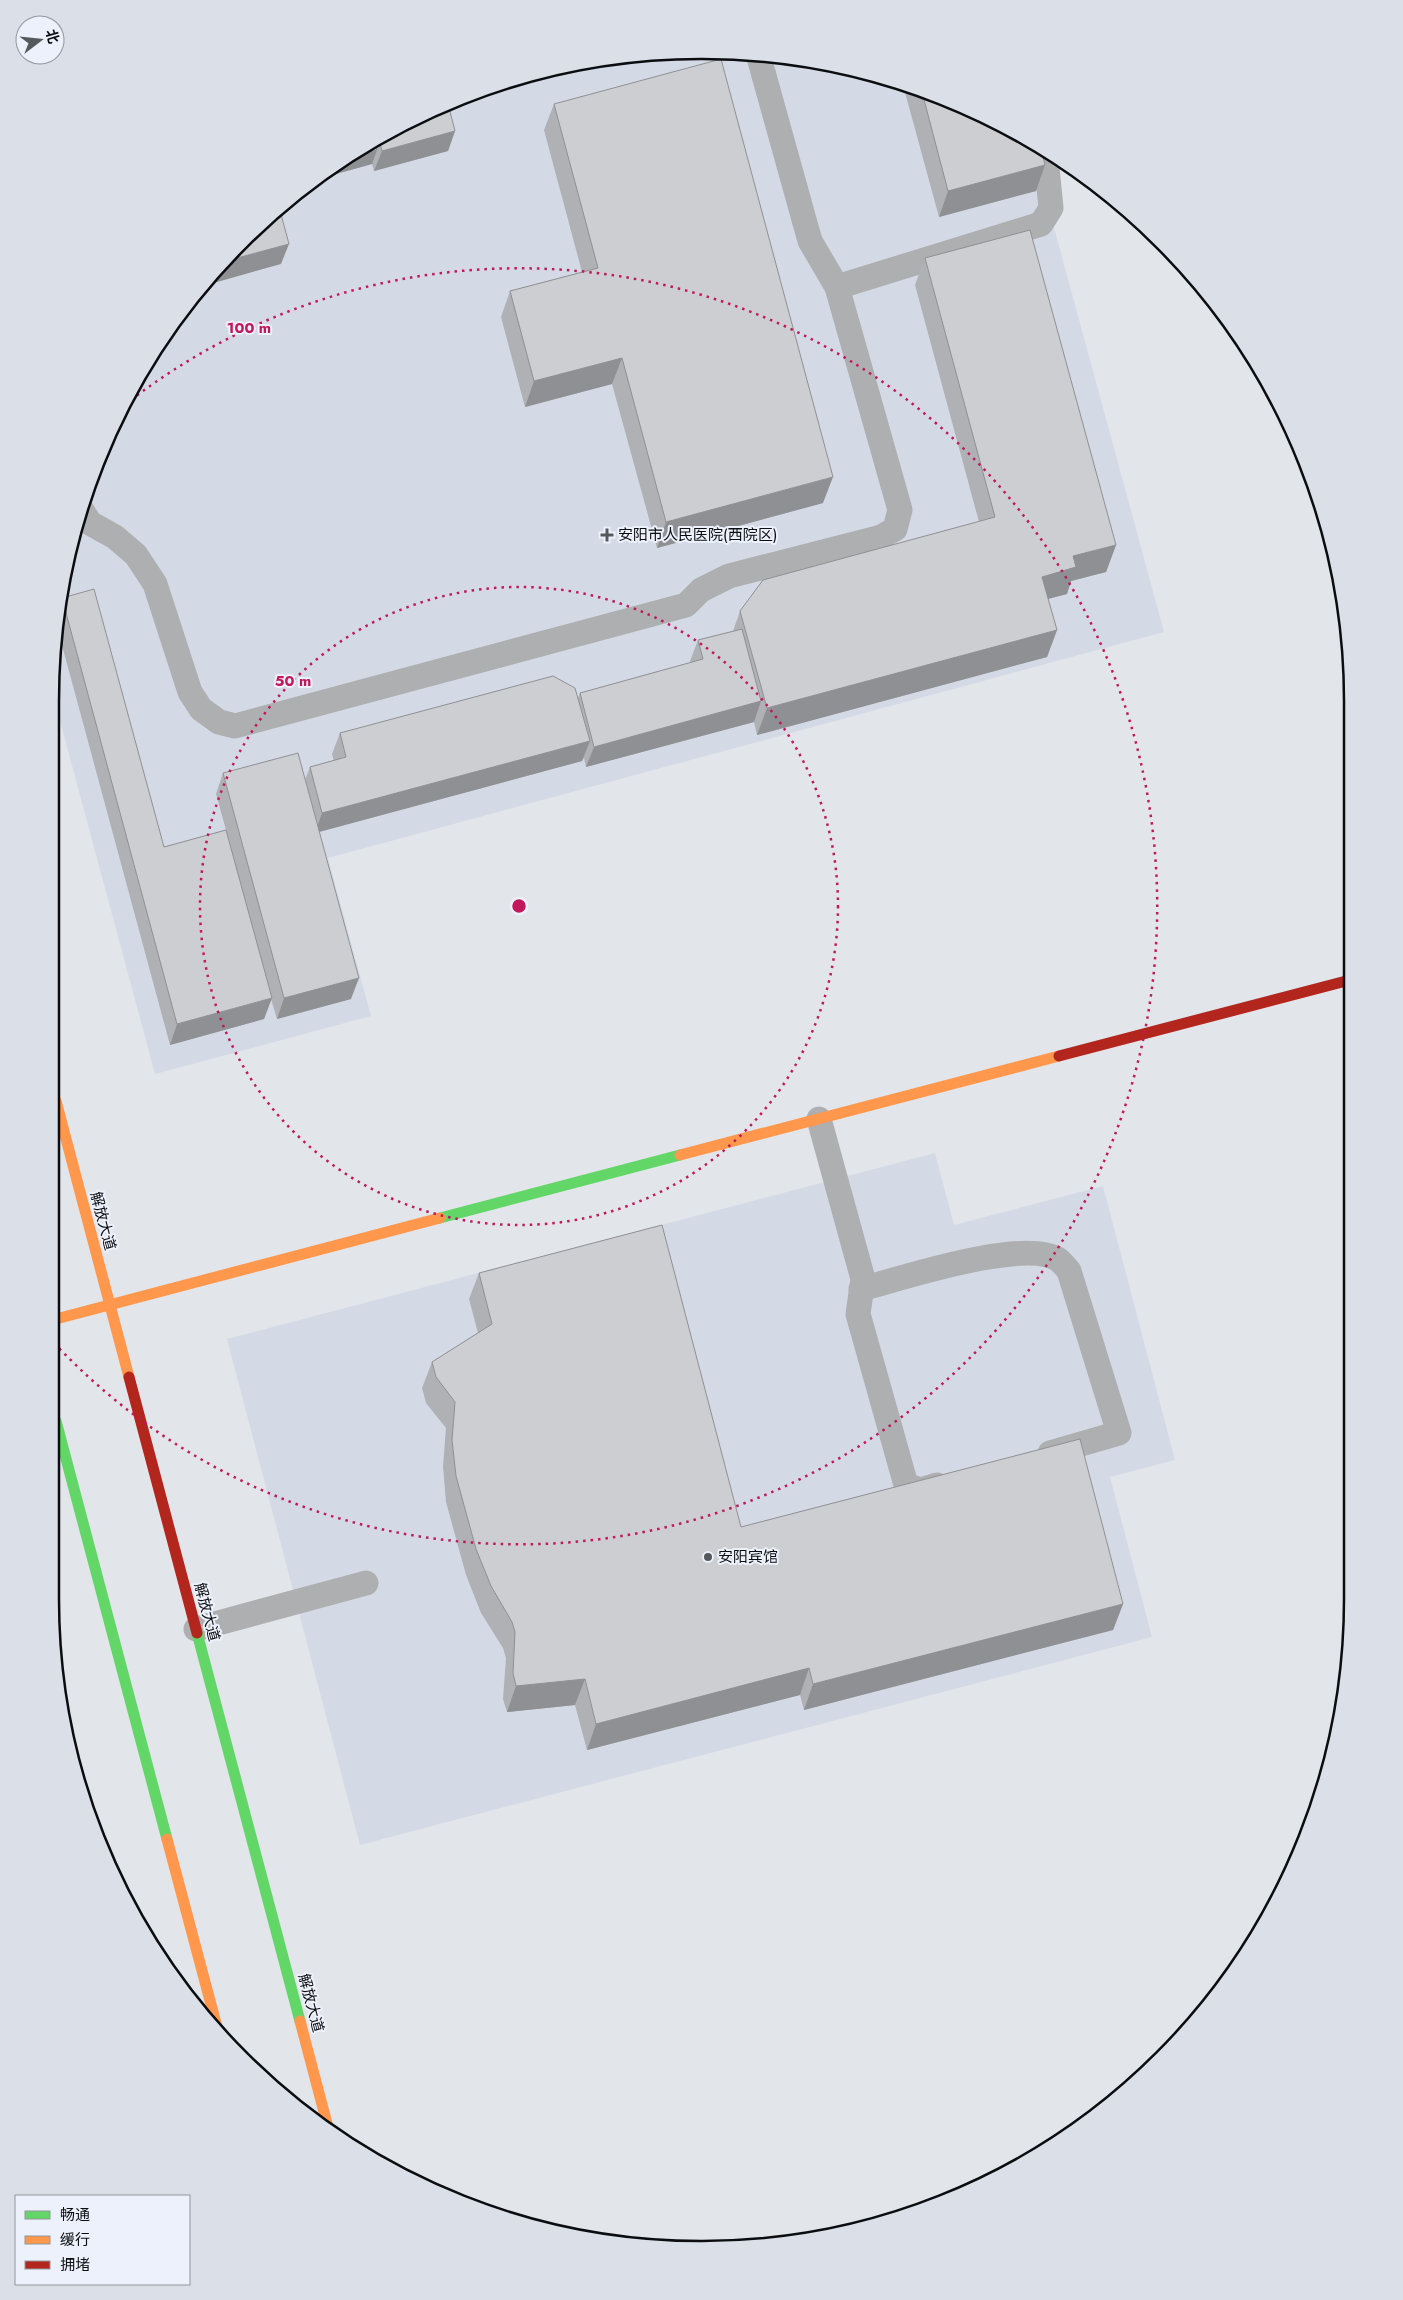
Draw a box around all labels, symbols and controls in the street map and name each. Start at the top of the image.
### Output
north arrow [15,15,65,65]
text: 北 [41,27,64,46]
text: 100 m [227,317,271,339]
place label: 安阳市人民医院(西院区) [618,524,777,546]
marker: 安阳市人民医院(西院区) [600,528,614,542]
text: 50 m [275,670,311,692]
centre of rings [510,897,528,915]
street label: 解放大道 [85,1189,121,1253]
place label: 安阳宾馆 [718,1546,778,1568]
marker: 安阳宾馆 [702,1551,714,1563]
street label: 解放大道 [189,1580,225,1644]
street label: 解放大道 [293,1971,329,2035]
legend [15,2195,190,2285]
text: 畅通 [60,2204,90,2226]
text: 缓行 [60,2229,90,2251]
text: 拥堵 [60,2254,90,2276]

